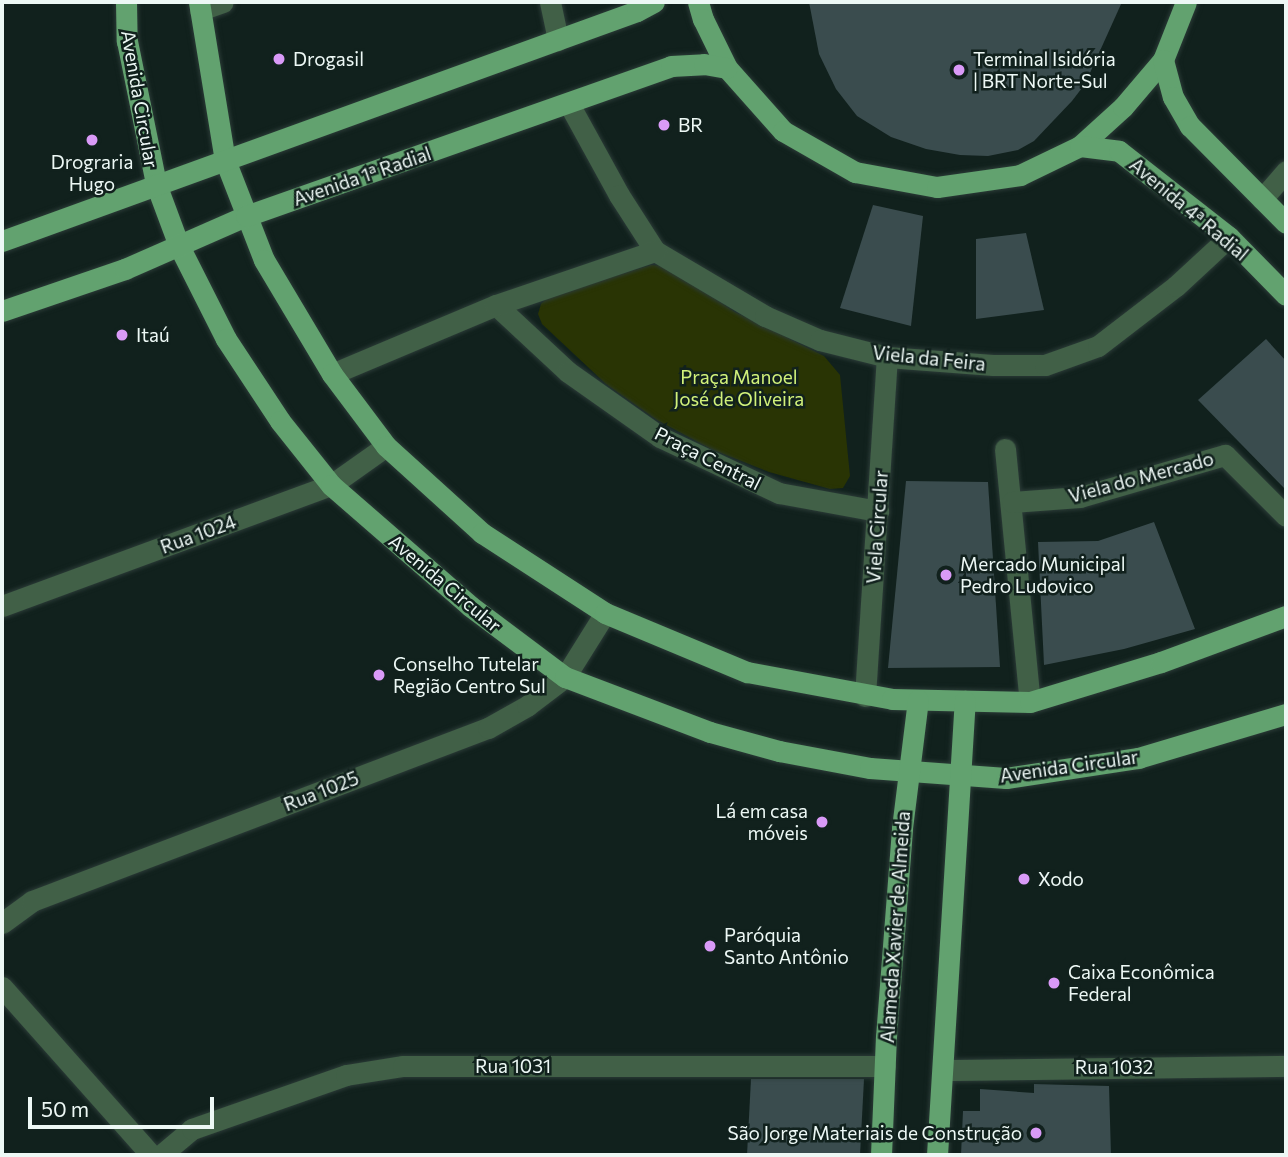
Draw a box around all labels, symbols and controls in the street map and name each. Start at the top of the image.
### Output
street label: Avenida Circular [117,28,163,170]
place label: Drogasil [293,48,364,70]
place label: Terminal Isidória | BRT Norte-Sul [973,48,1116,92]
marker: Drogasil [271,51,287,67]
marker: Terminal Isidória | BRT Norte-Sul [951,62,967,78]
place label: BR [678,114,703,136]
marker: BR [656,117,672,133]
marker: Drograria Hugo [84,132,100,148]
street label: Avenida 1ª Radial [290,142,434,210]
place label: Drograria Hugo [51,151,133,195]
street label: Avenida 4ª Radial [1125,153,1253,265]
place label: Itaú [136,324,170,346]
marker: Itaú [114,327,130,343]
street label: Viela da Feira [871,341,987,375]
park label: Praça Manoel José de Oliveira [674,366,804,410]
street label: Praça Central [651,421,765,495]
street label: Viela do Mercado [1066,447,1216,507]
street label: Viela Circular [862,469,892,585]
street label: Rua 1024 [157,510,239,558]
street label: Avenida Circular [384,529,506,637]
place label: Mercado Municipal Pedro Ludovico [960,553,1126,597]
marker: Mercado Municipal Pedro Ludovico [938,567,954,583]
place label: Conselho Tutelar Região Centro Sul [393,653,546,697]
marker: Conselho Tutelar Região Centro Sul [371,667,387,683]
street label: Avenida Circular [998,745,1140,787]
street label: Rua 1025 [280,766,362,816]
place label: Lá em casa móveis [715,800,808,844]
street label: Alameda Xavier de Almeida [876,810,914,1044]
marker: Lá em casa móveis [814,814,830,830]
place label: Xodo [1038,868,1084,890]
marker: Xodo [1016,871,1032,887]
place label: Paróquia Santo Antônio [724,924,849,968]
marker: Paróquia Santo Antônio [702,938,718,954]
place label: Caixa Econômica Federal [1068,961,1215,1005]
marker: Caixa Econômica Federal [1046,975,1062,991]
street label: Rua 1031 [475,1055,551,1077]
street label: Rua 1032 [1075,1056,1153,1078]
scale bar [32,1084,217,1128]
text: 50 m [41,1096,89,1121]
place label: São Jorge Materiais de Construção [728,1122,1022,1144]
marker: São Jorge Materiais de Construção [1028,1125,1044,1141]

